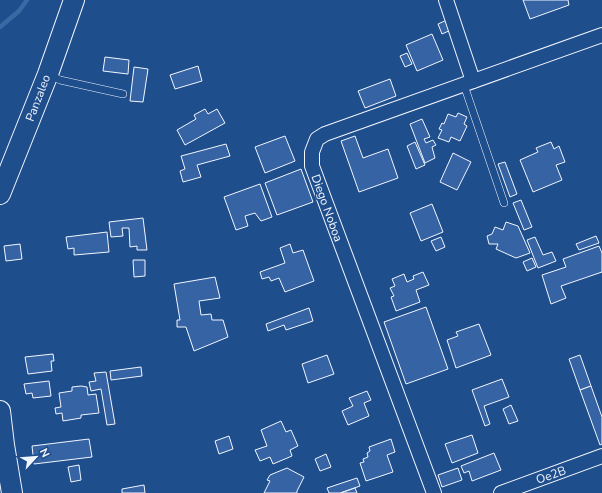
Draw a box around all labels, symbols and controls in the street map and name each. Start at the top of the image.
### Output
street label: Panzaleo [22,72,54,124]
street label: Diego Noboa [307,172,347,244]
north arrow [16,437,56,477]
text: N [36,446,53,460]
street label: Oe2B [534,462,568,488]

